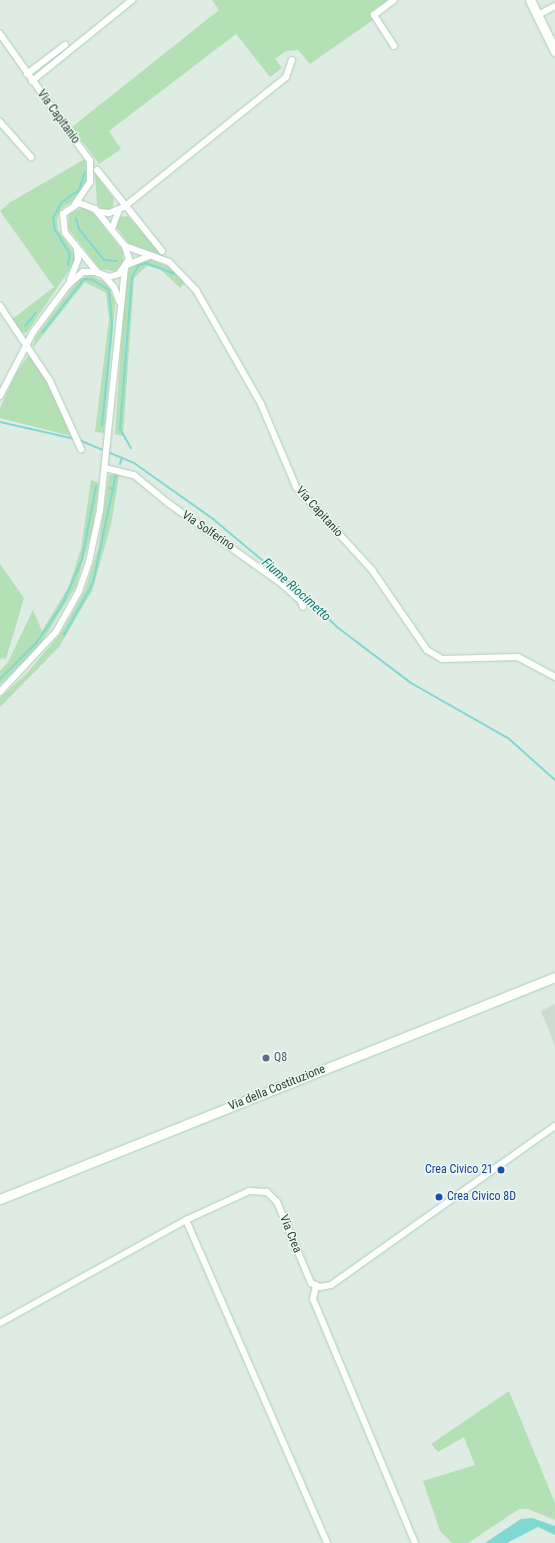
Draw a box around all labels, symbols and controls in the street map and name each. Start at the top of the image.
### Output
street label: Via Capitanio [34,87,82,147]
street label: Via Capitanio [293,484,345,540]
street label: Via Solferino [179,508,237,554]
water label: Fiume Riocimetto [258,555,334,625]
place label: Q8 [274,1051,287,1065]
marker: Q8 [261,1053,271,1063]
street label: Via della Costituzione [227,1062,327,1114]
place label: Crea Civico 21 [425,1163,493,1177]
marker: Crea Civico 21 [496,1165,506,1175]
place label: Crea Civico 8D [447,1190,516,1204]
marker: Crea Civico 8D [434,1192,444,1202]
street label: Via Crea [276,1213,304,1255]

